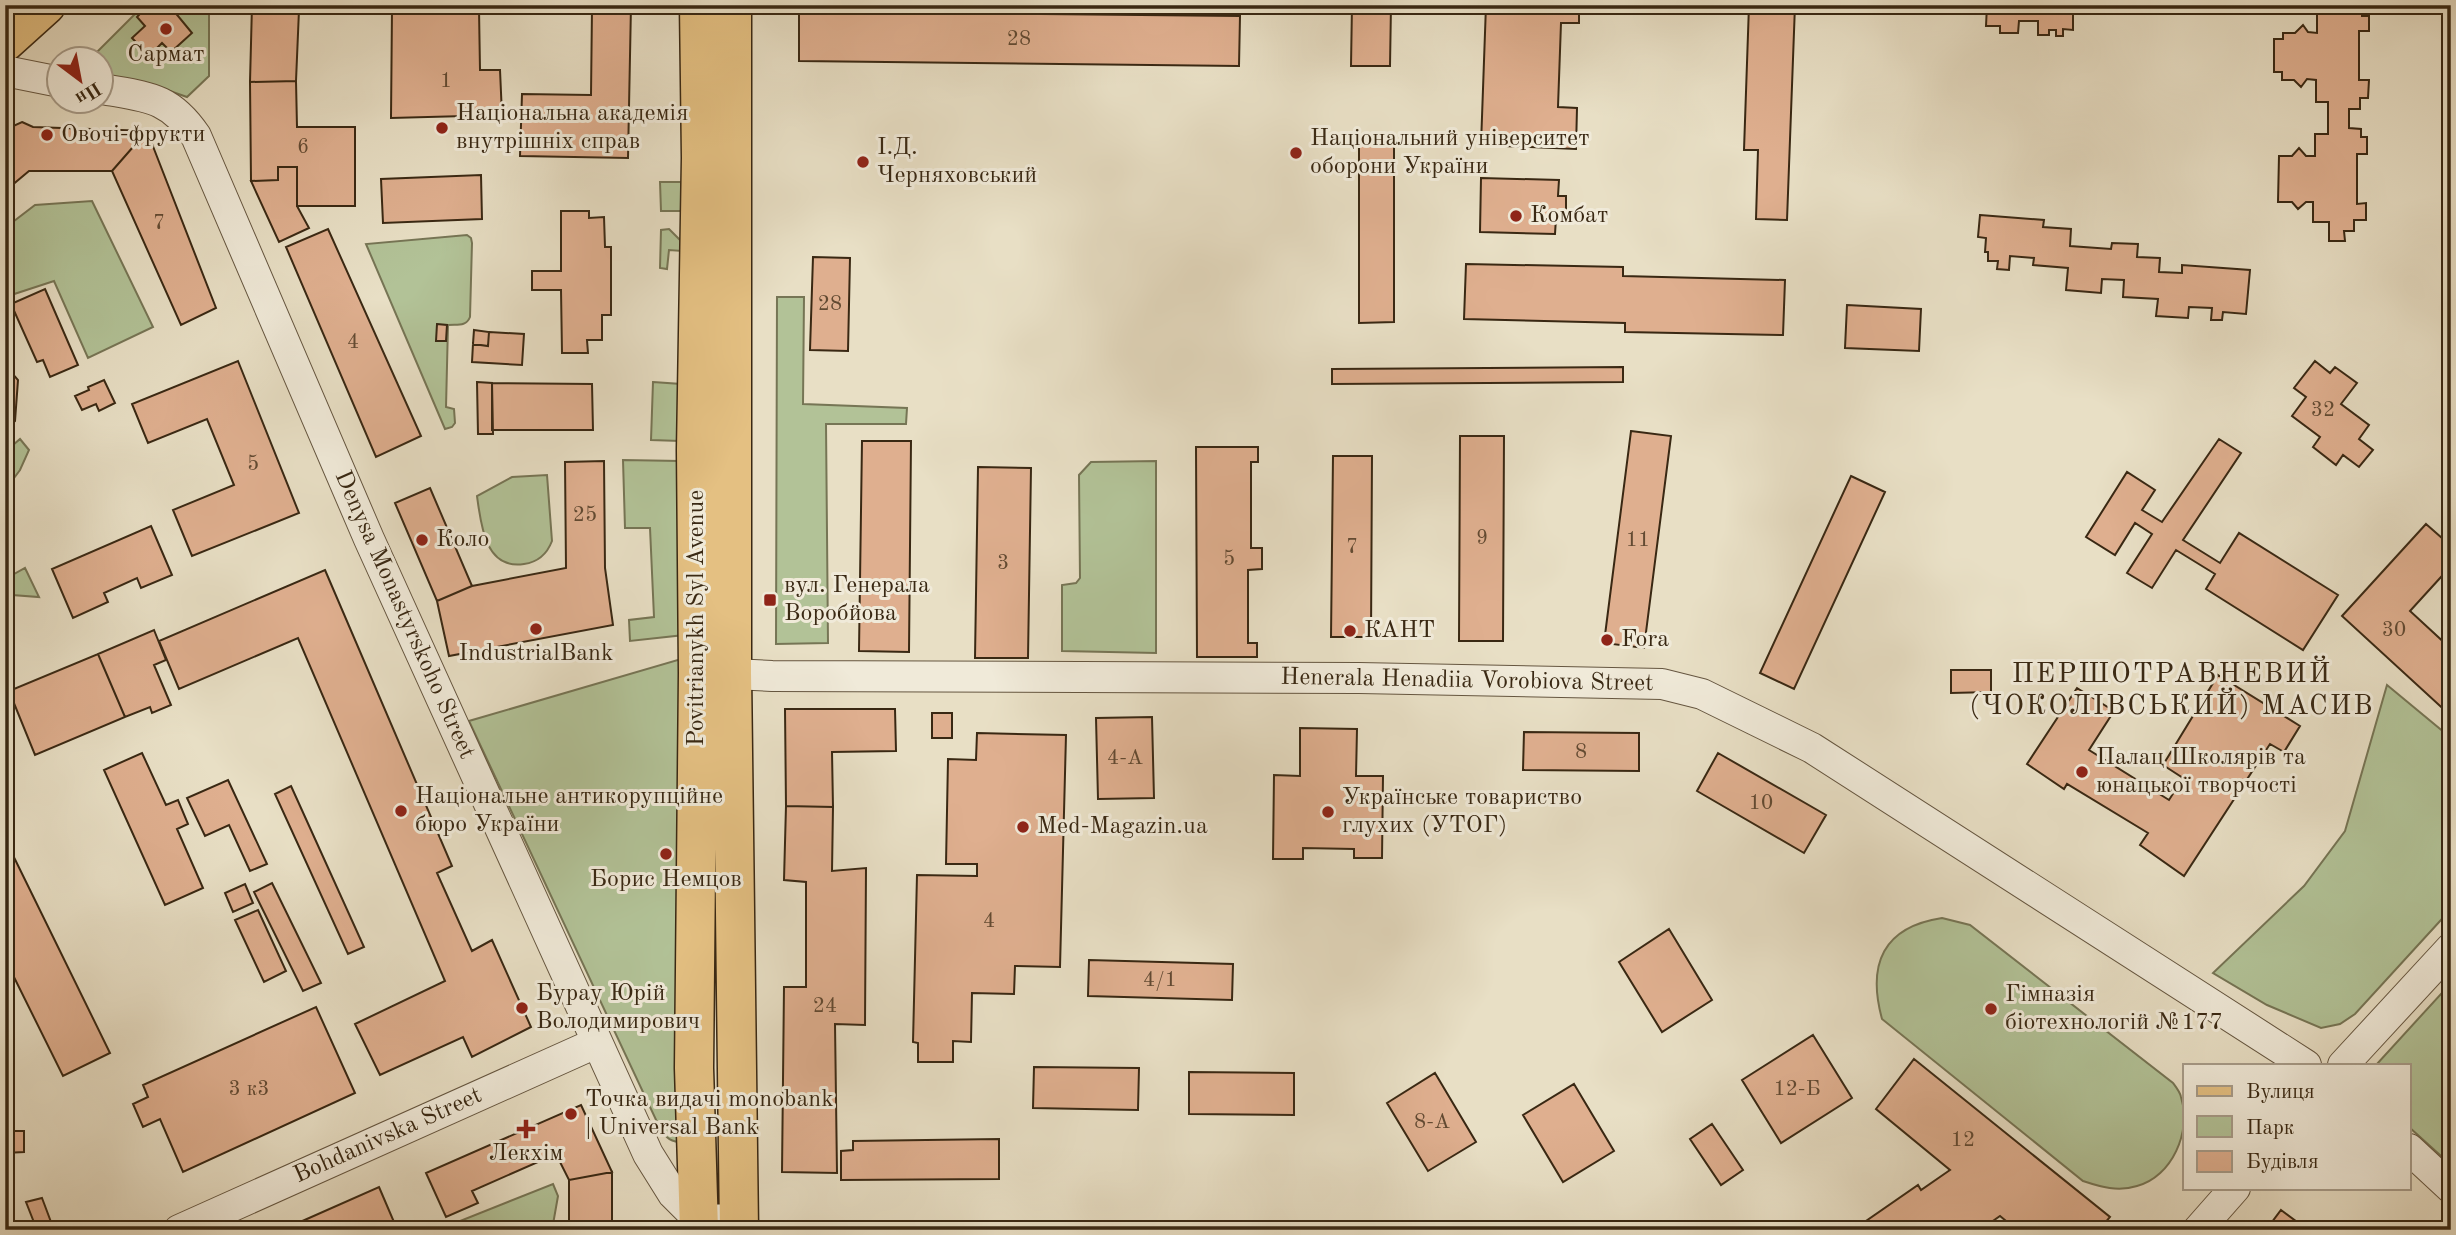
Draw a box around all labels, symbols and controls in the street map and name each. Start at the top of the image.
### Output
marker: Сармат [158,21,174,37]
house number: 28 [1007,29,1031,50]
place label: Сармат [127,43,205,67]
north arrow [46,46,116,116]
house number: 1 [440,71,452,92]
text: Пн [72,77,104,107]
place label: Національна академія внутрішніх справ [456,102,688,154]
marker: Національна академія внутрішніх справ [434,120,450,136]
place label: Овочі-фрукти [61,123,205,147]
marker: Овочі-фрукти [39,127,55,143]
place label: Національний університет оборони України [1310,127,1589,179]
place label: І.Д. Черняховський [877,136,1037,188]
house number: 6 [297,137,309,158]
marker: Національний університет оборони України [1288,145,1304,161]
marker: І.Д. Черняховський [855,154,871,170]
place label: Комбат [1530,204,1608,228]
marker: Комбат [1508,208,1524,224]
house number: 7 [153,213,165,234]
house number: 28 [818,294,842,315]
house number: 4 [347,332,359,353]
house number: 32 [2311,400,2335,421]
house number: 5 [247,454,259,475]
street label: Denysa Monastyrskoho Street [329,467,479,763]
street label: Povitrianykh Syl Avenue [685,490,709,746]
house number: 25 [573,505,597,526]
place label: Коло [436,528,489,552]
house number: 9 [1476,528,1488,549]
house number: 11 [1626,530,1650,551]
marker: Коло [414,532,430,548]
house number: 7 [1346,537,1358,558]
house number: 5 [1223,549,1235,570]
house number: 3 [997,553,1009,574]
place label: вул. Генерала Воробйова [784,574,930,626]
marker: вул. Генерала Воробйова [762,592,778,608]
place label: КАНТ [1364,619,1435,643]
house number: 30 [2382,620,2406,641]
marker: IndustrialBank [528,621,544,637]
marker: КАНТ [1342,623,1358,639]
place label: Fora [1621,628,1669,652]
marker: Fora [1599,632,1615,648]
place label: IndustrialBank [458,642,614,666]
district label: ПЕРШОТРАВНЕВИЙ (ЧОКОЛІВСЬКИЙ) МАСИВ [1969,655,2375,721]
street label: Henerala Henadiia Vorobiova Street [1280,666,1654,696]
house number: 8 [1575,742,1587,763]
place label: Палац Школярів та юнацької творчості [2096,746,2306,798]
house number: 4-А [1107,748,1143,769]
marker: Палац Школярів та юнацької творчості [2074,764,2090,780]
place label: Національне антикорупційне бюро України [415,785,723,837]
place label: Українське товариство глухих (УТОГ) [1342,786,1582,838]
house number: 10 [1749,793,1773,814]
marker: Національне антикорупційне бюро України [393,803,409,819]
marker: Українське товариство глухих (УТОГ) [1320,804,1336,820]
place label: Med-Magazin.ua [1037,815,1208,839]
marker: Med-Magazin.ua [1015,819,1031,835]
marker: Борис Немцов [658,846,674,862]
place label: Борис Немцов [590,868,742,892]
house number: 4 [983,911,995,932]
house number: 4/1 [1143,970,1177,991]
place label: Бурау Юрій Володимирович [536,982,700,1034]
place label: Гімназія біотехнологій №177 [2005,983,2223,1035]
house number: 24 [813,996,837,1017]
marker: Бурау Юрій Володимирович [514,1000,530,1016]
marker: Гімназія біотехнологій №177 [1983,1001,1999,1017]
legend [2183,1064,2410,1190]
house number: 3 к3 [229,1079,269,1100]
house number: 12-Б [1774,1079,1821,1100]
text: Вулиця [2246,1082,2315,1103]
street label: Bohdanivska Street [290,1084,486,1188]
place label: Точка видачі monobank | Universal Bank [585,1088,834,1140]
marker: Точка видачі monobank | Universal Bank [563,1106,579,1122]
house number: 8-А [1414,1112,1450,1133]
text: Парк [2246,1118,2295,1139]
marker: Лекхім [518,1121,534,1137]
house number: 12 [1951,1130,1975,1151]
place label: Лекхім [489,1142,563,1166]
text: Будівля [2246,1152,2319,1173]

